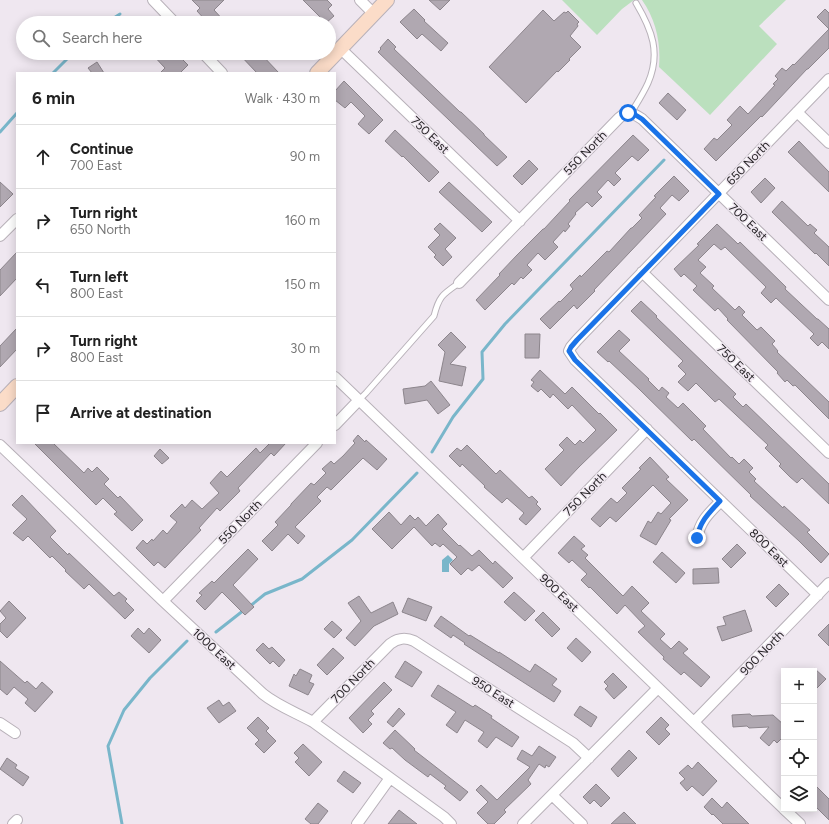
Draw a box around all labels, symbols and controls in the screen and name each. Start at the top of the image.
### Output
search box [16,16,336,60]
icon: search [30,27,52,49]
text: Search here [62,29,142,47]
text: 6 min [32,88,75,108]
text: Walk · 430 m [245,91,320,106]
route start [619,104,637,122]
street label: 750 East [408,114,452,157]
street label: 550 North [561,128,610,178]
street label: 650 North [724,138,773,188]
text: Continue [70,140,133,158]
icon: ahead [32,146,54,168]
text: 90 m [290,149,320,164]
text: 700 East [70,158,122,173]
street label: 700 East [726,200,771,244]
text: Turn right [70,204,138,222]
icon: right [32,210,54,232]
text: 160 m [285,213,320,228]
text: 650 North [70,222,131,237]
text: Turn left [70,268,128,286]
icon: left [32,274,54,296]
text: 150 m [285,277,320,292]
text: 800 East [70,286,123,301]
text: Turn right [70,332,138,350]
icon: right [32,338,54,360]
text: 30 m [290,341,320,356]
street label: 750 East [714,342,758,385]
text: 800 East [70,350,123,365]
icon: arrive [32,402,54,424]
text: Arrive at destination [70,404,211,422]
street label: 750 North [561,469,610,519]
street label: 550 North [216,497,265,547]
street label: 800 East [746,526,792,570]
route end [688,529,706,547]
street label: 900 East [537,571,582,615]
street label: 1000 East [189,625,239,673]
street label: 900 North [737,628,787,678]
street label: 700 North [328,656,378,706]
map controls [781,668,817,812]
button: + [781,668,817,704]
street label: 950 East [469,673,517,711]
button: − [781,704,817,740]
button: locate [781,740,817,776]
button: layers [781,776,817,812]

